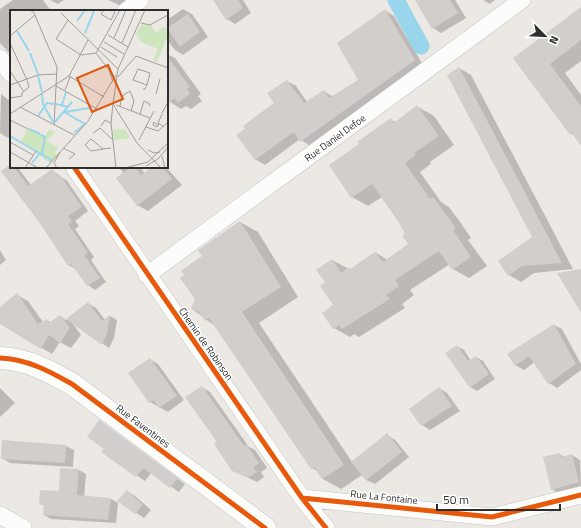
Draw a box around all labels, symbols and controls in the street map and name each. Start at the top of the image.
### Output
inset map [10,10,168,168]
north arrow [525,16,565,56]
text: N [545,33,563,47]
street label: Rue Daniel Defoe [301,111,369,165]
street label: Chemin de Robinson [175,304,237,384]
street label: Rue Faventines [113,401,174,452]
street label: Rue La Fontaine [350,486,418,508]
scale bar [437,486,560,512]
text: 50 m [443,490,469,509]

